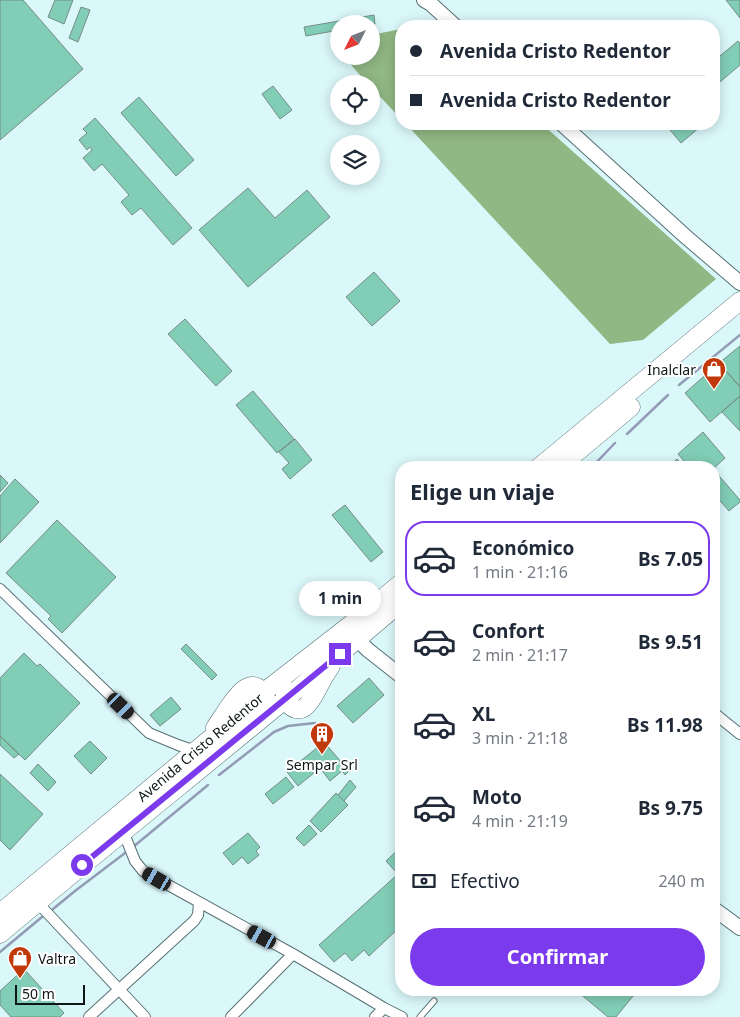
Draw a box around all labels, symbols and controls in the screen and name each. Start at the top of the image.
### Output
north arrow [330,15,380,65]
map controls [330,15,380,185]
text: Avenida Cristo Redentor [440,38,671,64]
button: locate [330,75,380,125]
text: Avenida Cristo Redentor [440,87,671,113]
button: layers [330,135,380,185]
shop icon: Inalclar [701,356,727,390]
place label: Inalclar [647,360,696,379]
text: Elige un viaje [410,476,555,506]
text: Económico [472,535,574,561]
icon: car [412,536,457,581]
text: Bs 7.05 [638,546,703,572]
text: 1 min · 21:16 [472,561,568,583]
callout: 1 min [299,582,381,616]
text: 1 min [318,587,362,609]
text: Confort [472,618,544,644]
icon: car [412,619,457,664]
text: Bs 9.51 [638,629,703,655]
route end [329,643,351,665]
text: 2 min · 21:17 [472,644,568,666]
street label: Avenida Cristo Redentor [133,688,267,806]
car [104,690,137,722]
text: XL [472,701,495,727]
icon: car [412,702,457,747]
text: Bs 11.98 [627,712,703,738]
building icon: Sempar Srl [309,721,335,755]
text: 3 min · 21:18 [472,727,568,749]
place label: Sempar Srl [286,755,358,774]
text: Moto [472,784,522,810]
icon: car [412,785,457,830]
text: Bs 9.75 [638,795,703,821]
text: 4 min · 21:19 [472,810,568,832]
route start [71,854,93,876]
car [140,865,173,893]
icon: cash [410,867,438,895]
text: Efectivo [450,868,520,894]
text: 240 m [658,870,705,892]
car [245,923,278,951]
button: Confirmar [410,928,705,986]
shop icon: Valtra [7,945,33,979]
place label: Valtra [38,949,76,968]
scale bar [15,982,85,1005]
text: 50 m [22,984,55,1003]

